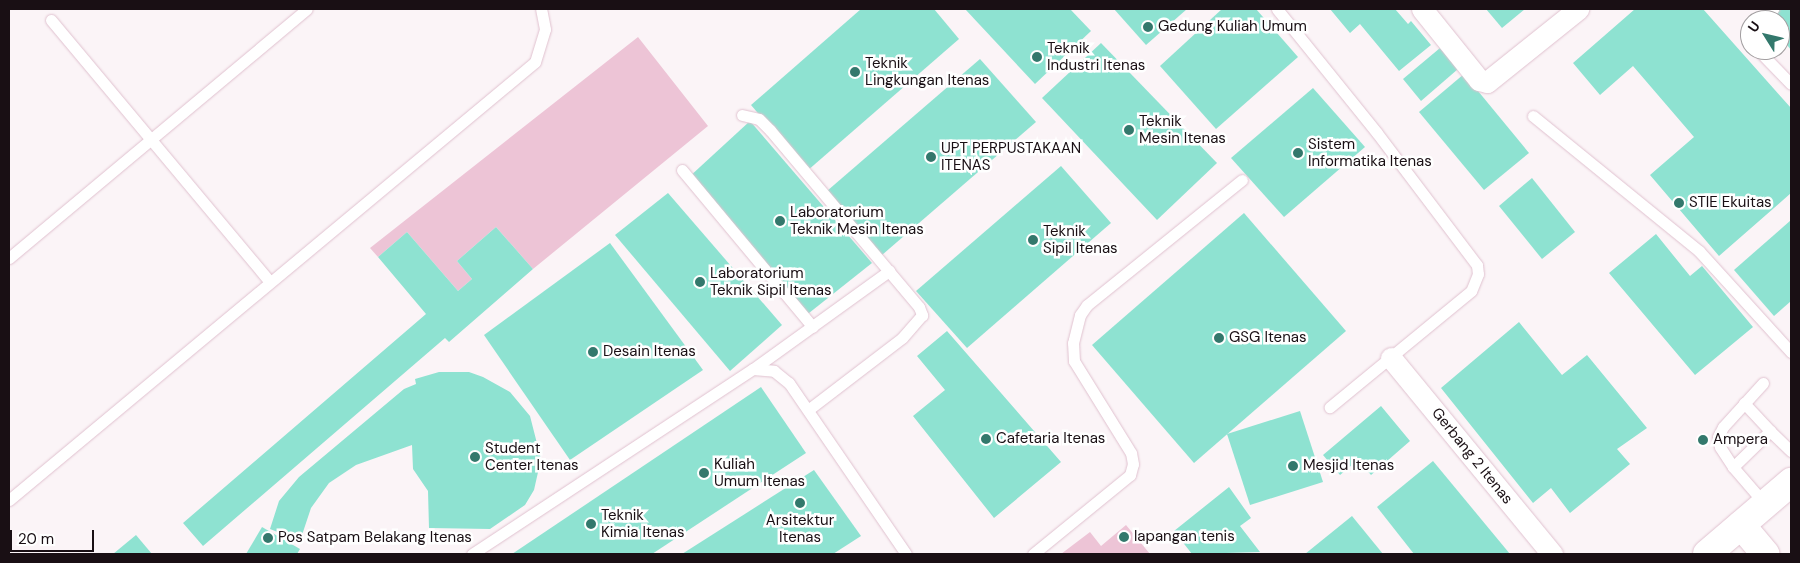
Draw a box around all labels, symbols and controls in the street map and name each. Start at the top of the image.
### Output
north arrow [1740,10,1790,60]
place label: Gedung Kuliah Umum [1158,18,1307,36]
text: U [1744,18,1764,36]
marker: Gedung Kuliah Umum [1142,21,1154,33]
place label: Teknik Industri Itenas [1047,39,1145,74]
marker: Teknik Industri Itenas [1031,51,1043,63]
place label: Teknik Lingkungan Itenas [865,54,989,89]
marker: Teknik Lingkungan Itenas [849,66,861,78]
place label: Teknik Mesin Itenas [1139,112,1226,147]
marker: Teknik Mesin Itenas [1123,124,1135,136]
place label: Sistem Informatika Itenas [1308,135,1432,170]
place label: UPT PERPUSTAKAAN ITENAS [941,139,1081,174]
marker: Sistem Informatika Itenas [1292,147,1304,159]
marker: UPT PERPUSTAKAAN ITENAS [925,151,937,163]
place label: STIE Ekuitas [1689,194,1772,212]
marker: STIE Ekuitas [1673,197,1685,209]
place label: Laboratorium Teknik Mesin Itenas [790,203,924,238]
marker: Laboratorium Teknik Mesin Itenas [774,215,786,227]
place label: Teknik Sipil Itenas [1043,222,1118,257]
marker: Teknik Sipil Itenas [1027,234,1039,246]
place label: Laboratorium Teknik Sipil Itenas [710,264,832,299]
marker: Laboratorium Teknik Sipil Itenas [694,276,706,288]
place label: GSG Itenas [1229,329,1306,347]
marker: GSG Itenas [1213,332,1225,344]
place label: Desain Itenas [603,343,696,361]
marker: Desain Itenas [587,346,599,358]
street label: Gerbang 2 Itenas [1428,404,1516,508]
place label: Cafetaria Itenas [996,430,1105,448]
place label: Ampera [1713,431,1768,449]
marker: Cafetaria Itenas [980,433,992,445]
marker: Ampera [1697,434,1709,446]
place label: Student Center Itenas [485,439,579,474]
marker: Student Center Itenas [469,451,481,463]
place label: Kuliah Umum Itenas [714,455,805,490]
place label: Mesjid Itenas [1303,457,1394,475]
marker: Mesjid Itenas [1287,460,1299,472]
marker: Kuliah Umum Itenas [698,467,710,479]
marker: Arsitektur Itenas [794,497,806,509]
place label: Teknik Kimia Itenas [601,506,684,541]
place label: Arsitektur Itenas [766,511,834,546]
marker: Teknik Kimia Itenas [585,518,597,530]
scale bar [12,520,96,552]
place label: lapangan tenis [1134,528,1235,546]
text: 20 m [18,529,54,549]
place label: Pos Satpam Belakang Itenas [278,529,472,547]
marker: lapangan tenis [1118,531,1130,543]
marker: Pos Satpam Belakang Itenas [262,532,274,544]

